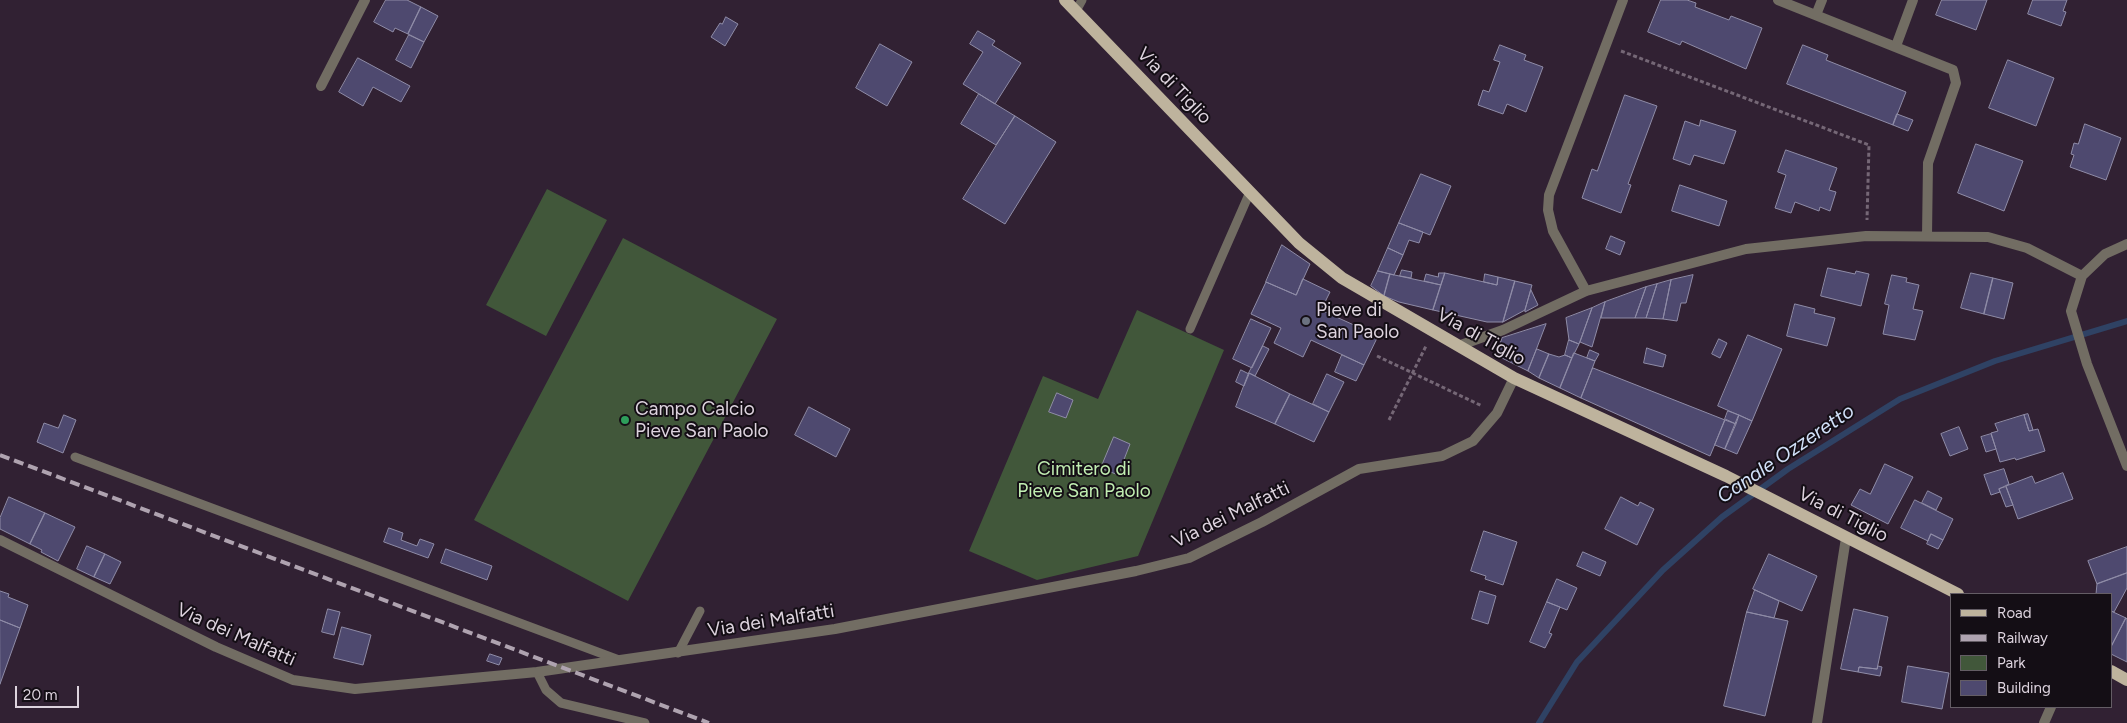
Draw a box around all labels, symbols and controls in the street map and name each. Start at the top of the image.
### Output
street label: Via di Tiglio [1132,43,1216,129]
place label: Pieve di San Paolo [1316,299,1399,343]
street label: Via di Tiglio [1433,303,1529,371]
marker: Pieve di San Paolo [1300,315,1312,327]
place label: Campo Calcio Pieve San Paolo [635,398,769,442]
water label: Canale Ozzeretto [1713,399,1859,509]
marker: Campo Calcio Pieve San Paolo [619,414,631,426]
park label: Cimitero di Pieve San Paolo [1017,458,1151,502]
street label: Via dei Malfatti [1169,477,1293,553]
street label: Via di Tiglio [1794,483,1892,547]
legend [1950,593,2112,708]
street label: Via dei Malfatti [173,599,299,671]
street label: Via dei Malfatti [706,600,836,642]
text: Road [1997,604,2032,622]
text: Railway [1997,629,2048,647]
text: Park [1997,654,2026,672]
scale bar [18,676,81,708]
text: Building [1997,679,2051,697]
text: 20 m [23,686,57,704]

